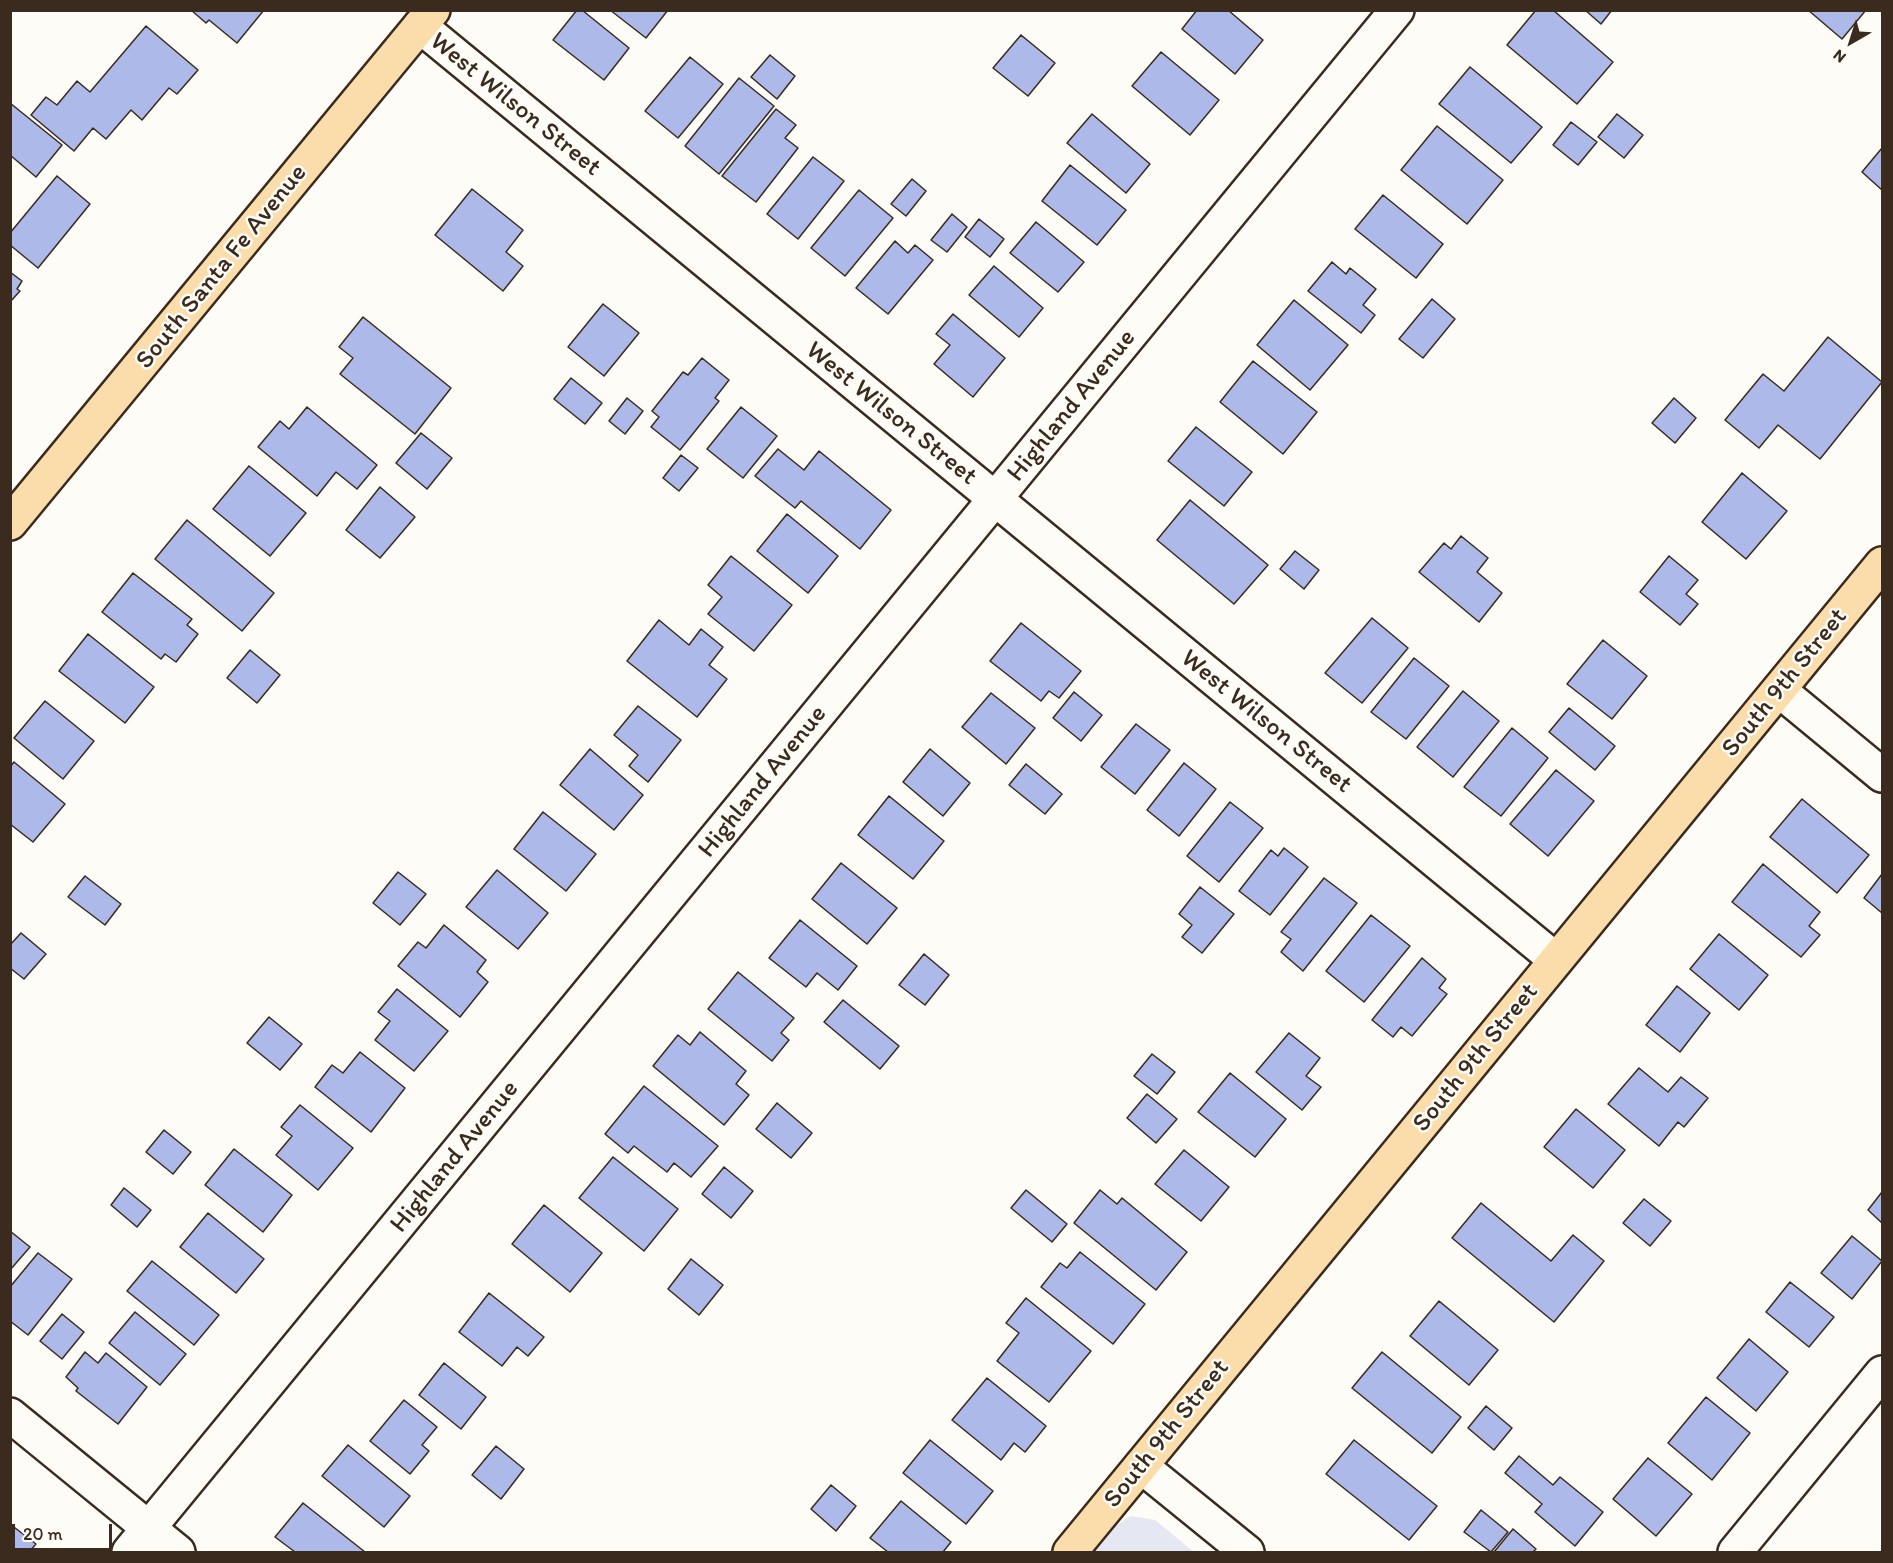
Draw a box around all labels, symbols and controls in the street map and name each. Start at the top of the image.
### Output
north arrow [1821,12,1881,72]
street label: West Wilson Street [423,26,607,184]
text: N [1829,46,1850,67]
street label: South Santa Fe Avenue [130,158,314,376]
street label: Highland Avenue [1001,323,1143,489]
street label: West Wilson Street [799,335,983,493]
street label: South 9th Street [1716,602,1854,764]
street label: West Wilson Street [1174,643,1358,801]
street label: Highland Avenue [692,699,834,865]
street label: South 9th Street [1407,977,1545,1139]
street label: Highland Avenue [384,1074,526,1240]
street label: South 9th Street [1098,1353,1236,1515]
scale bar [15,1512,116,1550]
text: 20 m [23,1523,63,1545]

